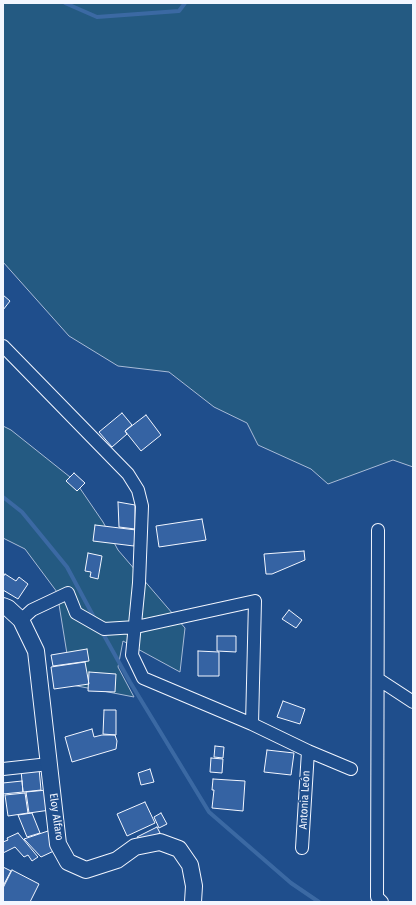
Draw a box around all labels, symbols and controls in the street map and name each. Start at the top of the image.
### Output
street label: Antonia León [297,770,313,830]
street label: Eloy Alfaro [46,792,66,842]

